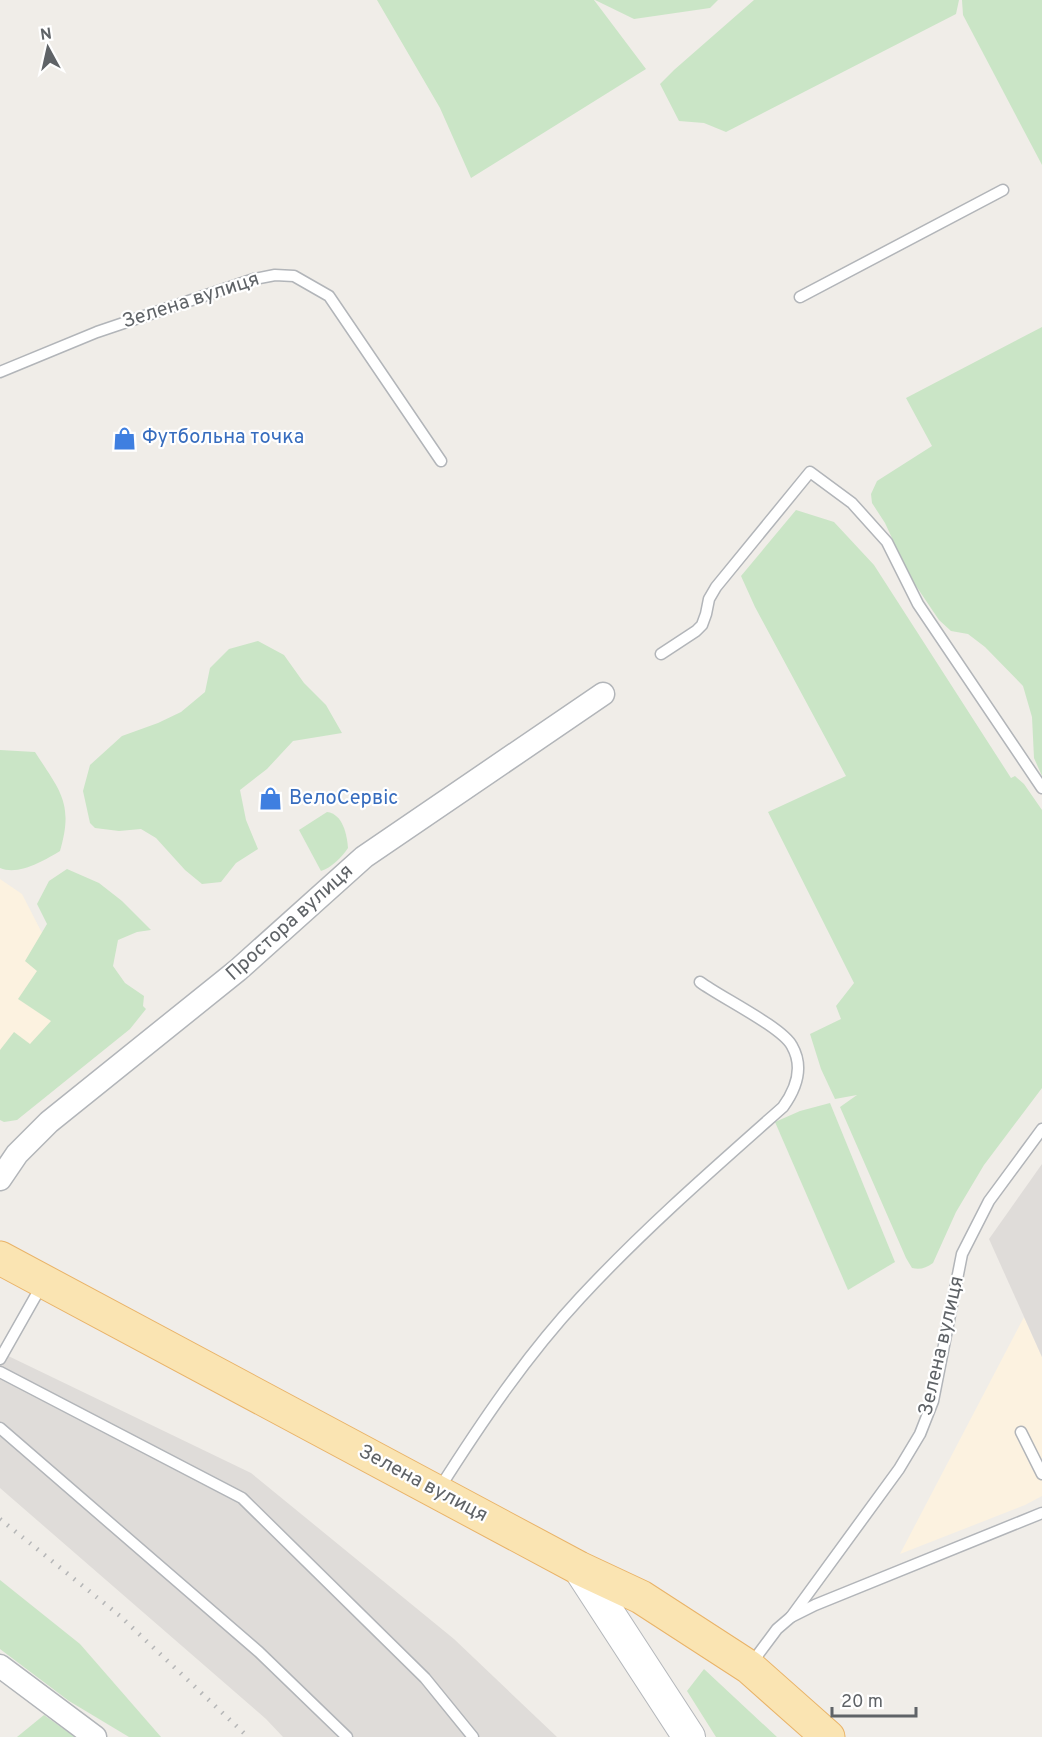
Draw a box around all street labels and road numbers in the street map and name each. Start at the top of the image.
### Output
street label: Зелена вулиця [119,267,263,335]
street label: Простора вулиця [221,859,359,987]
street label: Зелена вулиця [913,1273,971,1419]
street label: Зелена вулиця [354,1439,492,1529]

